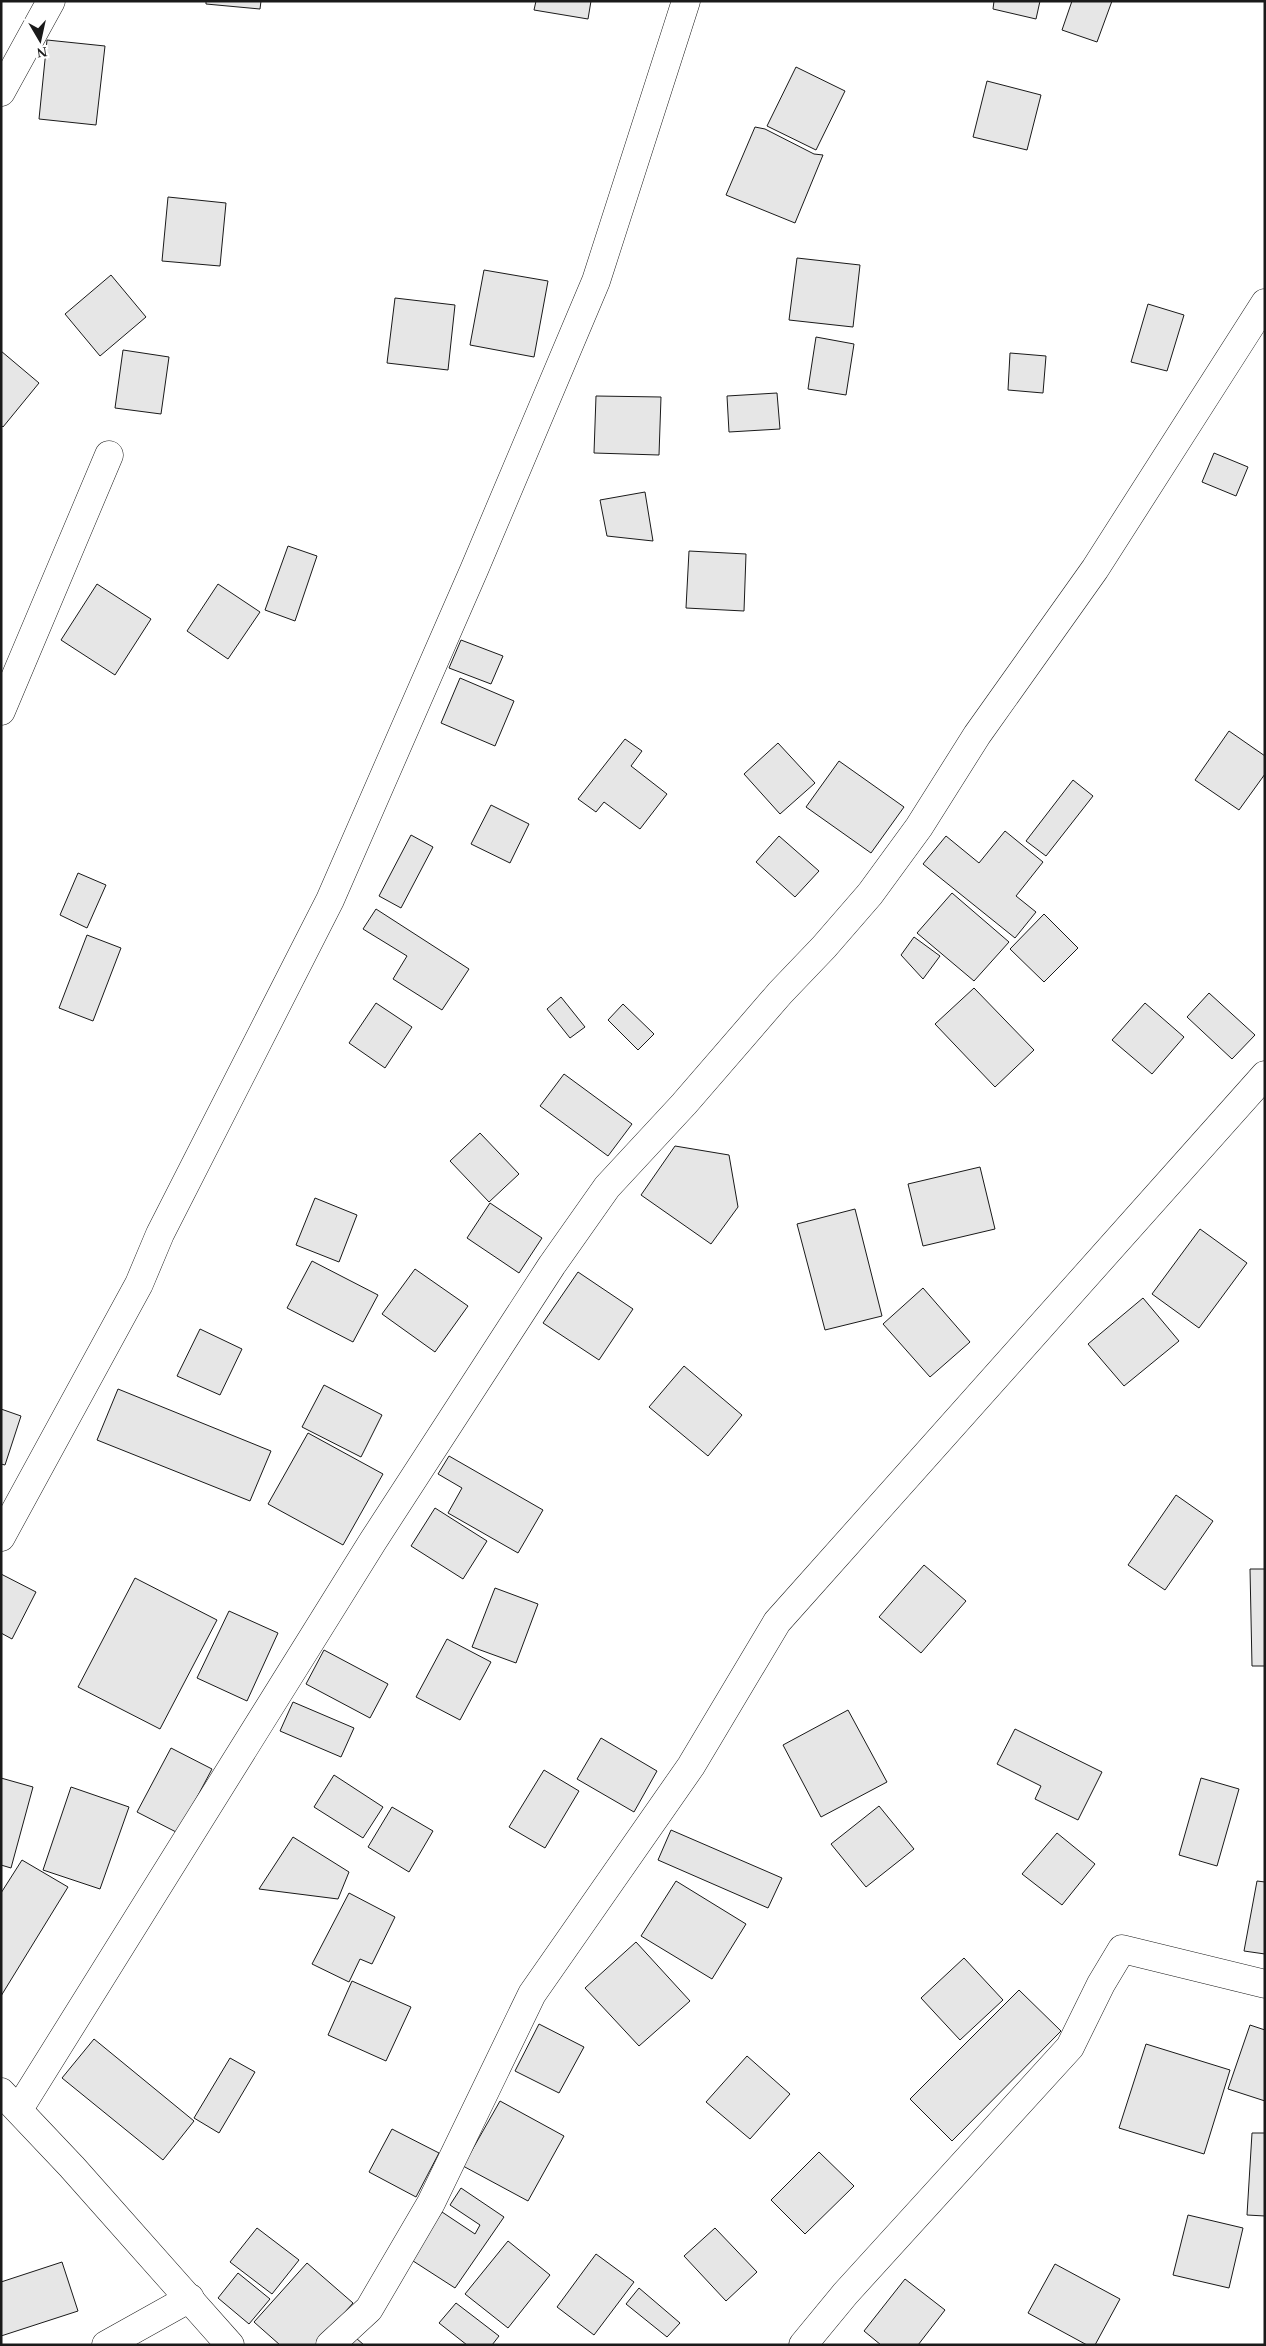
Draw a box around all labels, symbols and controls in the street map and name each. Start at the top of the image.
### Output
north arrow [15,15,65,65]
text: N [36,44,48,61]

